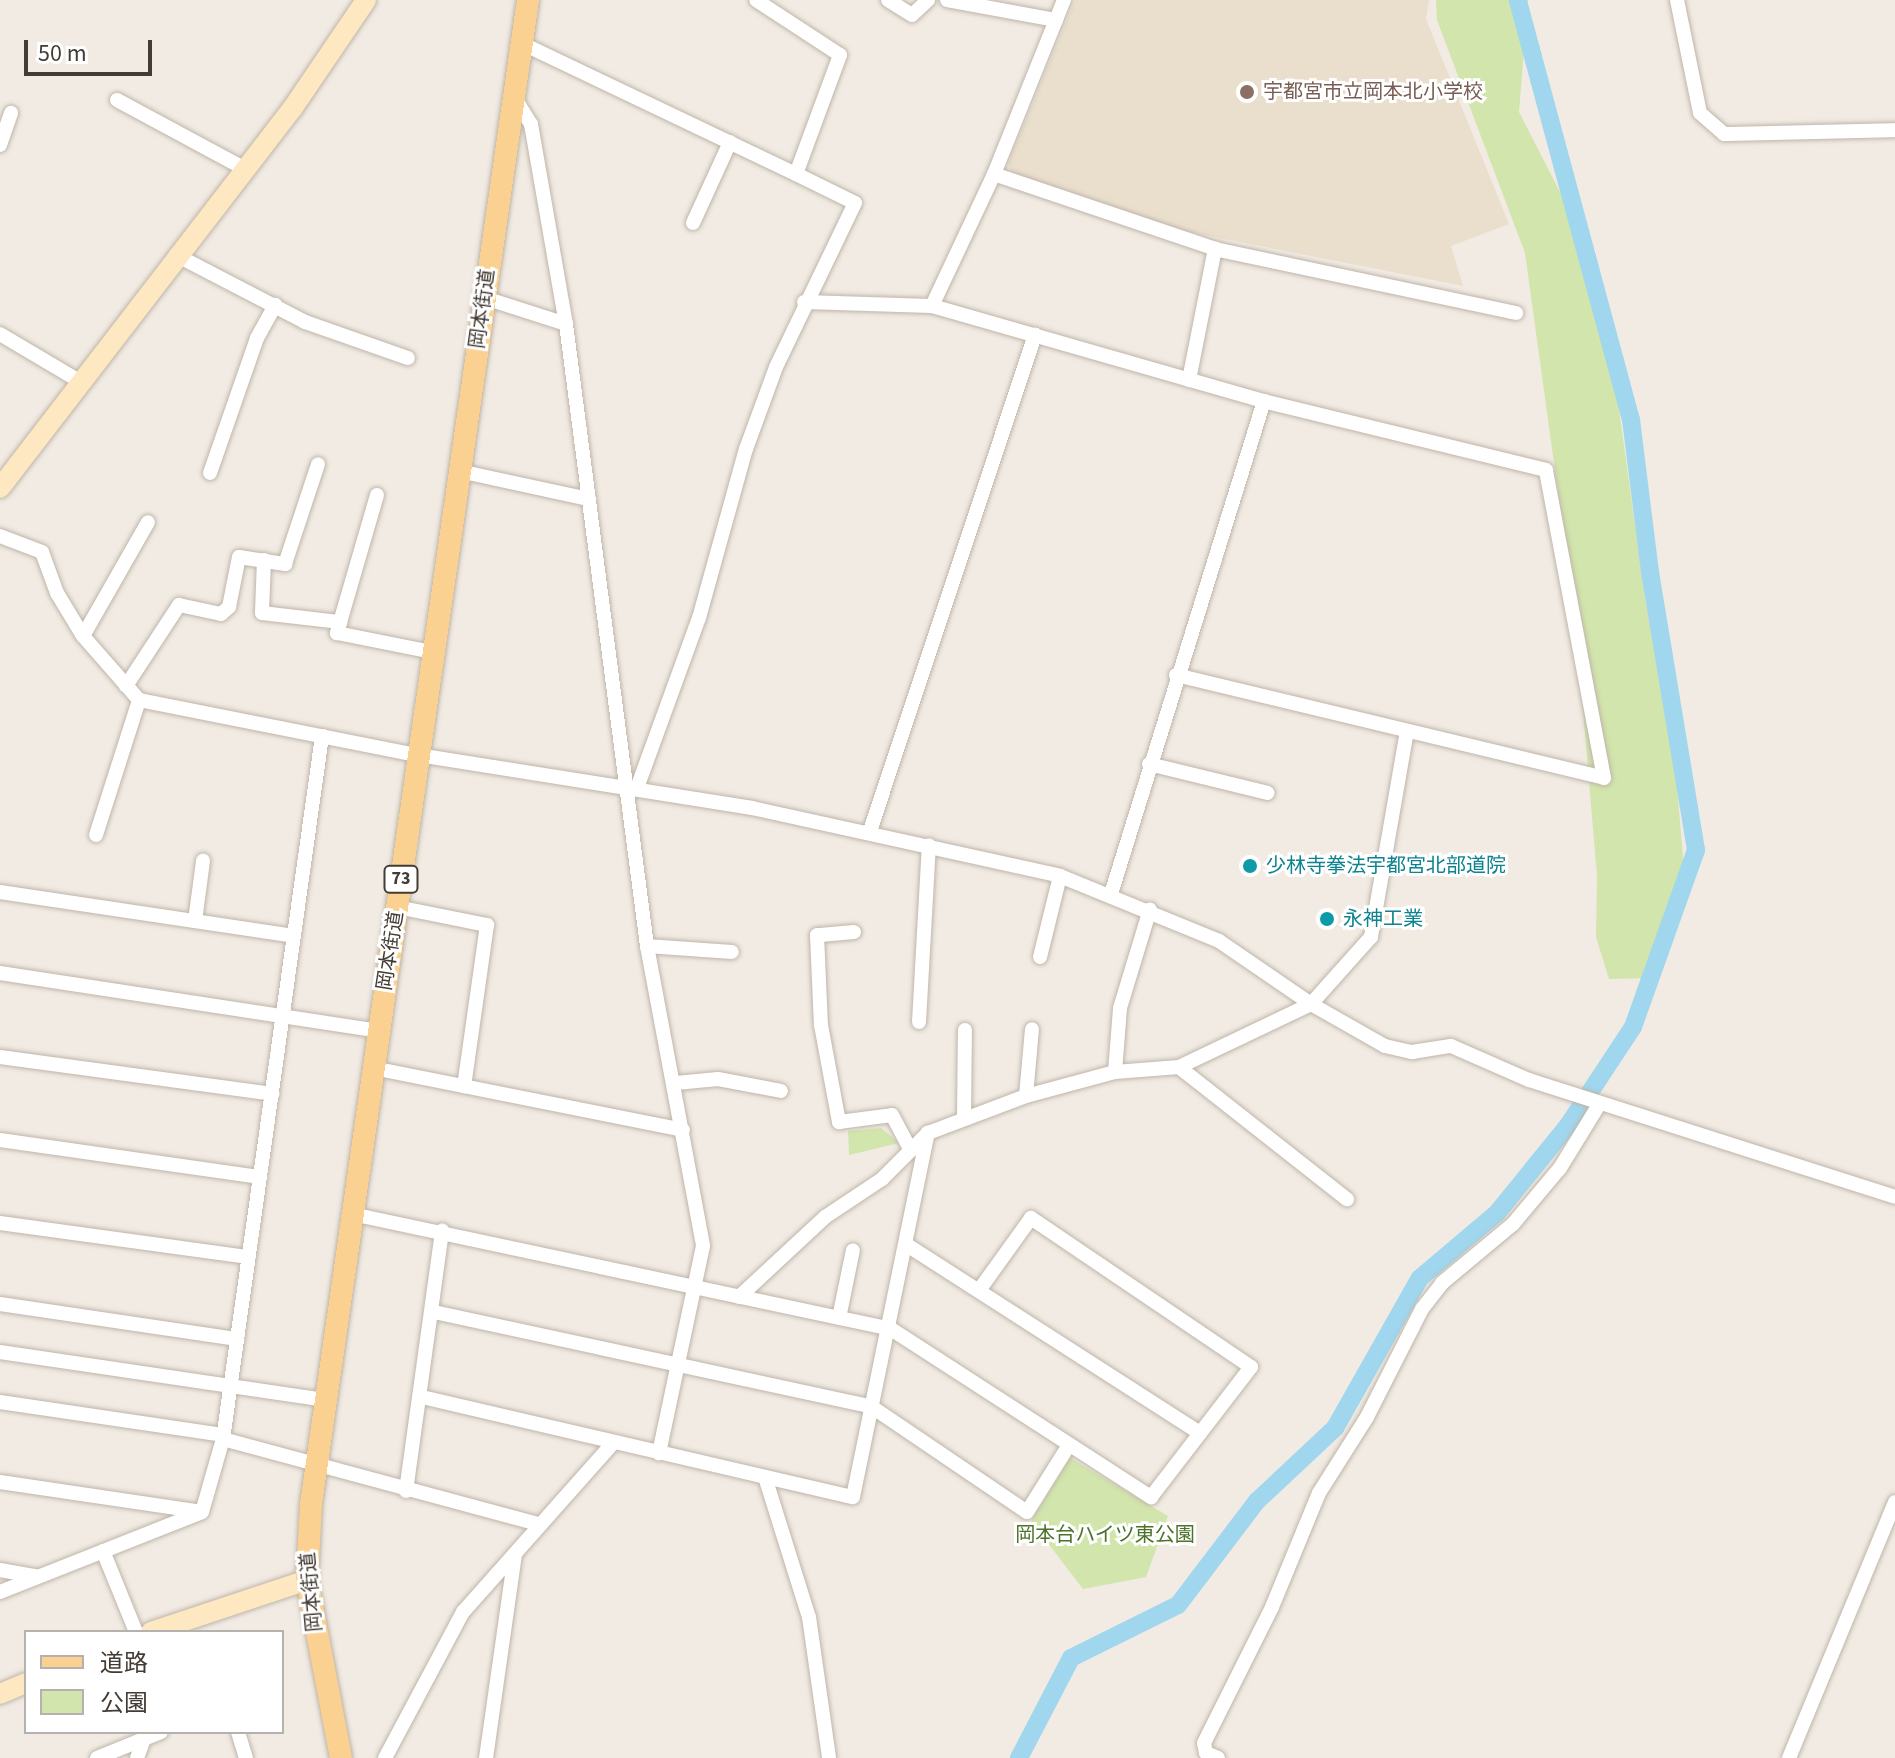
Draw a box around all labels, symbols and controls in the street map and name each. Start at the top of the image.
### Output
scale bar [28,24,156,74]
text: 50 m [38,36,87,71]
place label: 宇都宮市立岡本北小学校 [1263,80,1483,104]
marker: 宇都宮市立岡本北小学校 [1238,83,1256,101]
street label: 岡本街道 [466,268,500,350]
place label: 少林寺拳法宇都宮北部道院 [1266,854,1506,878]
marker: 少林寺拳法宇都宮北部道院 [1241,857,1259,875]
road number: 73 [383,865,419,893]
place label: 永神工業 [1343,907,1423,931]
street label: 岡本街道 [373,910,409,992]
marker: 永神工業 [1318,910,1336,928]
park label: 岡本台ハイツ東公園 [1015,1523,1195,1547]
street label: 岡本街道 [297,1551,327,1633]
legend [24,1630,284,1734]
text: 道路 [100,1646,148,1681]
text: 公園 [100,1686,148,1721]

